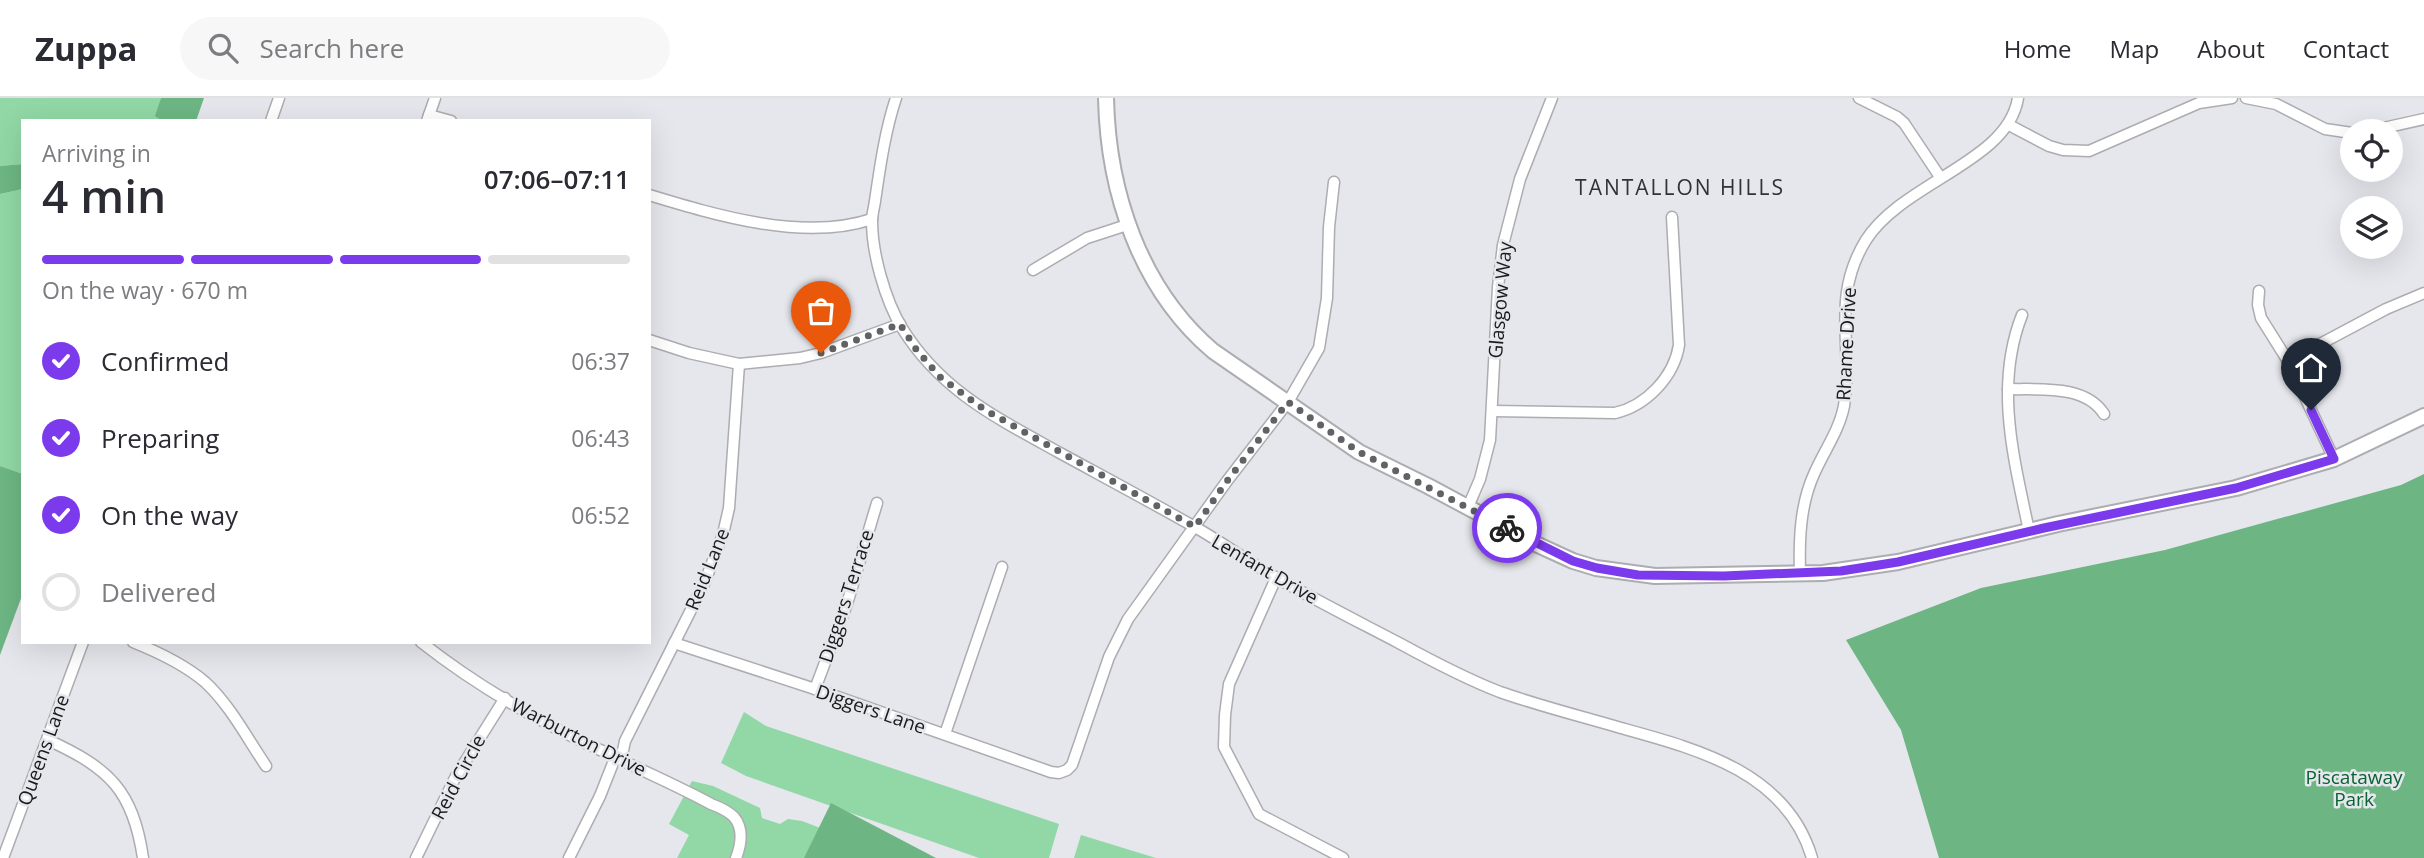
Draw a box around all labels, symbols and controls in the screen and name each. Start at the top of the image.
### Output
search box [180,17,670,80]
text: Zuppa [35,26,138,71]
icon: search [204,29,242,67]
text: Search here [260,30,404,66]
text: Home [2004,32,2072,65]
text: Map [2110,32,2159,65]
text: About [2197,32,2265,65]
text: Contact [2303,32,2389,65]
map controls [2340,119,2403,259]
button: locate [2340,119,2403,182]
text: Arriving in [42,137,151,169]
text: 07:06–07:11 [484,161,630,197]
text: 4 min [42,164,166,226]
district label: TANTALLON HILLS [1575,173,1785,201]
button: layers [2340,196,2403,259]
street label: Glasgow Way [1482,240,1518,360]
text: On the way · 670 m [42,274,248,306]
pin [791,281,851,353]
street label: Rhame Drive [1830,287,1862,401]
icon: bag [802,292,840,330]
pin [2281,338,2341,410]
icon: check [42,342,80,380]
text: Confirmed [101,343,229,379]
text: 06:37 [571,345,630,377]
icon: home [2292,349,2330,387]
icon: check [42,419,80,457]
text: Preparing [101,420,219,456]
text: 06:43 [571,422,630,454]
courier [1472,493,1542,563]
icon: check [42,496,80,534]
text: On the way [101,497,238,533]
text: 06:52 [571,499,630,531]
icon: bike [1488,509,1526,547]
street label: Reid Lane [679,524,735,614]
street label: Diggers Terrace [812,526,880,666]
street label: Lenfant Drive [1207,528,1323,610]
text: Delivered [101,574,216,610]
street label: Diggers Lane [813,678,929,740]
street label: Queens Lane [11,691,75,809]
street label: Warburton Drive [507,692,651,782]
street label: Reid Circle [425,730,491,824]
park label: Piscataway Park [2305,764,2403,812]

